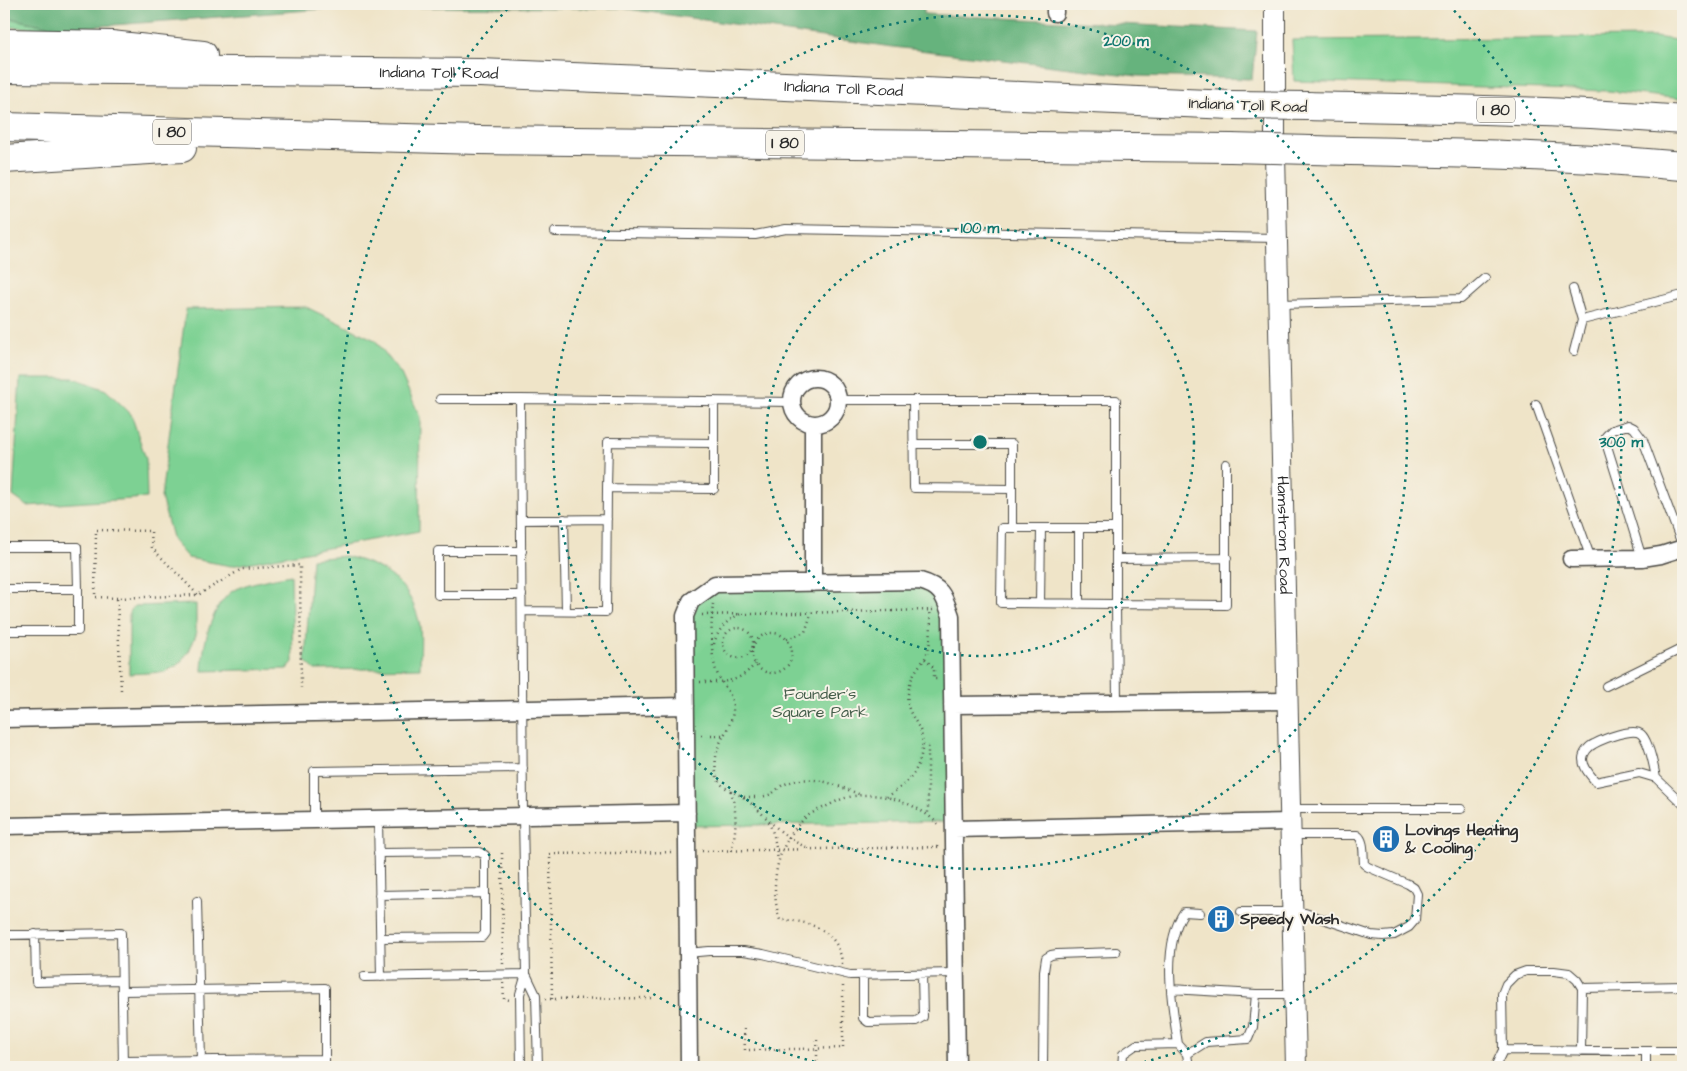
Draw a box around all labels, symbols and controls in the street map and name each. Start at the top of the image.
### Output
text: 200 m [1102,31,1149,52]
street label: Indiana Toll Road [379,61,499,85]
street label: Indiana Toll Road [784,75,904,102]
street label: Indiana Toll Road [1188,92,1308,118]
road number: I 80 [1477,98,1515,122]
road number: I 80 [153,120,191,144]
road number: I 80 [766,130,804,156]
text: 100 m [961,218,1000,239]
text: 300 m [1598,432,1643,453]
centre of rings [971,433,989,451]
street label: Hamstrom Road [1271,476,1296,594]
park label: Founder's Square Park [772,683,868,723]
place label: Lovings Heating & Cooling [1404,819,1519,861]
building icon: Lovings Heating & Cooling [1371,824,1401,854]
building icon: Speedy Wash [1206,904,1236,934]
place label: Speedy Wash [1239,908,1340,931]

